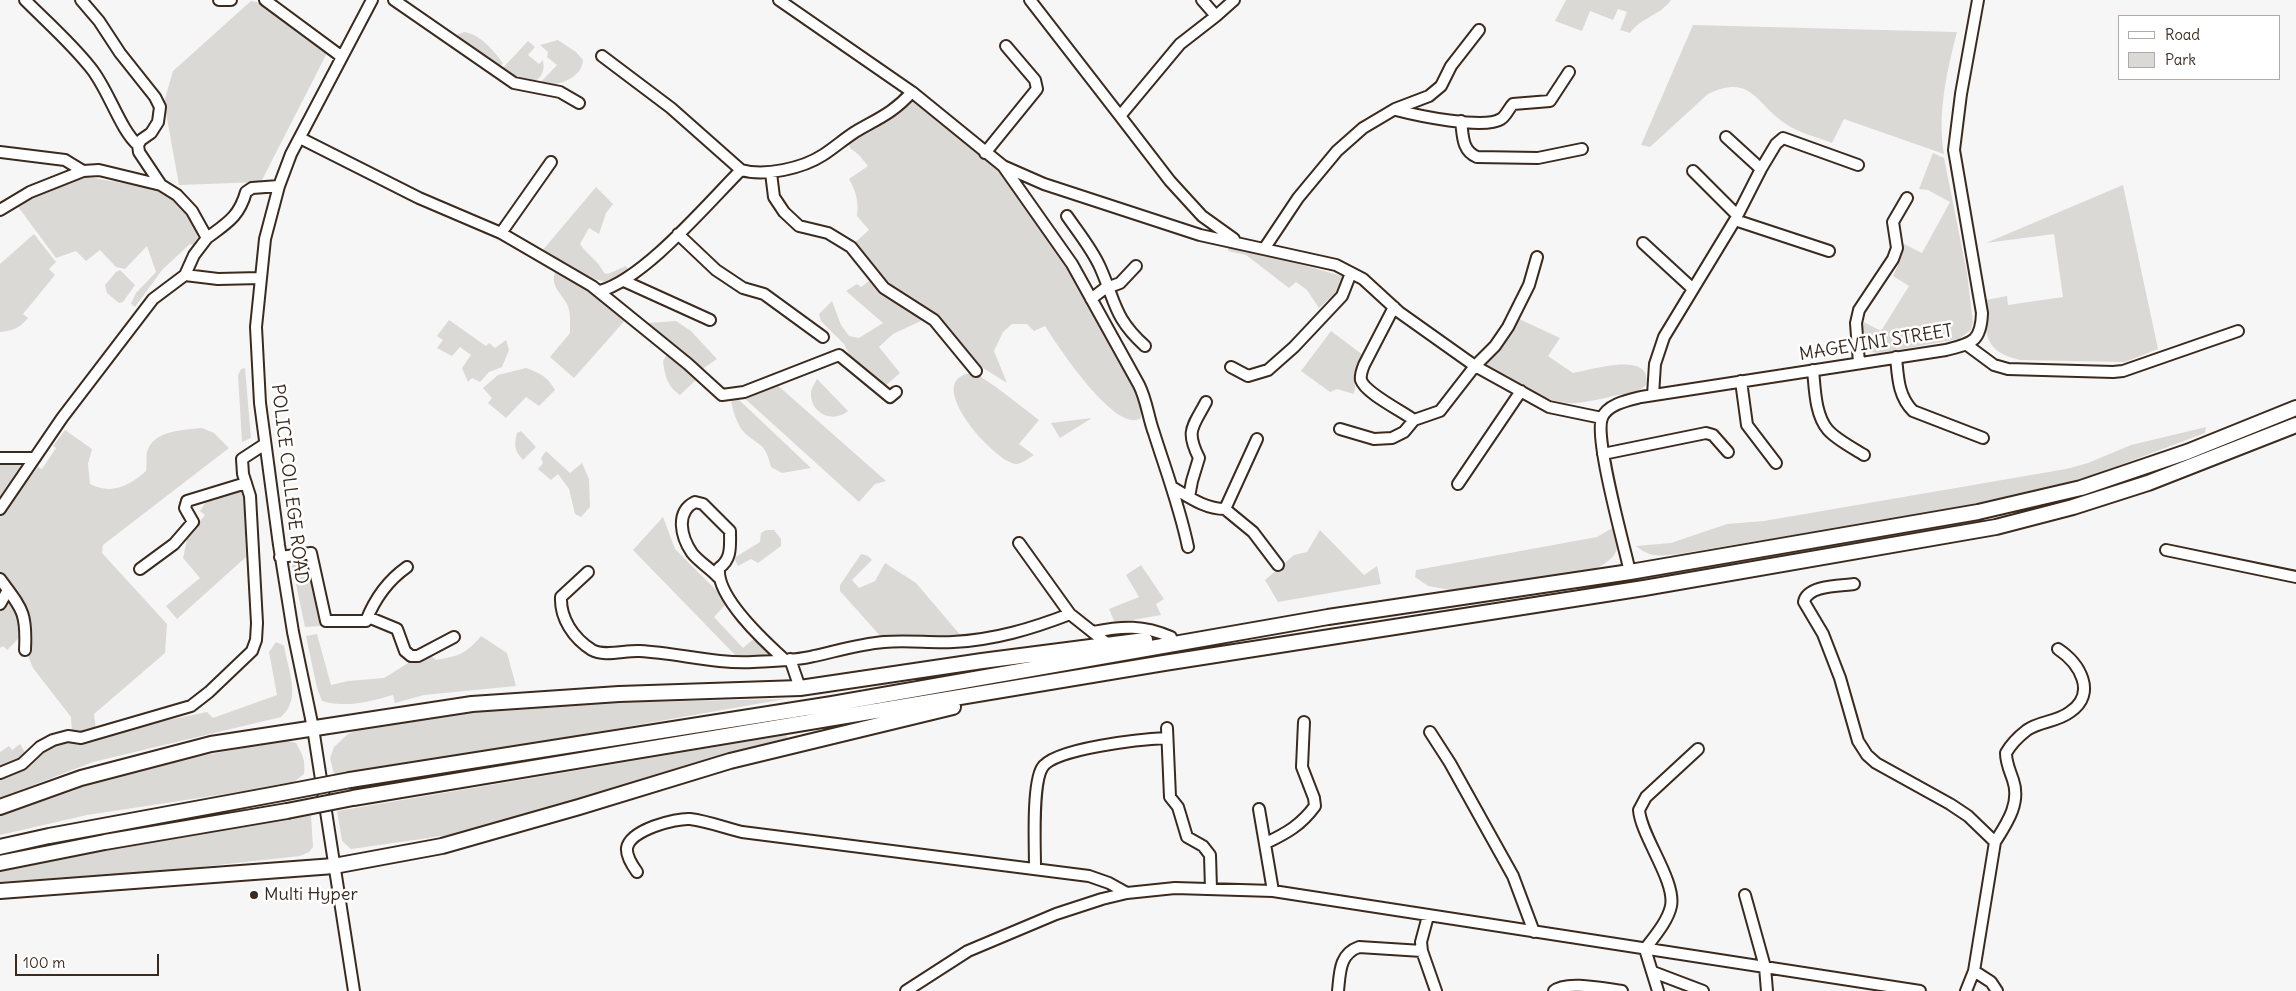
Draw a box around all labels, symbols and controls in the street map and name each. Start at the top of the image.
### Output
legend [2118,15,2281,80]
text: Road [2165,25,2200,44]
text: Park [2165,50,2196,69]
street label: MAGEVINI STREET [1798,320,1954,366]
street label: POLICE COLLEGE ROAD [266,383,312,585]
place label: Multi Hyper [264,884,358,906]
marker: Multi Hyper [248,889,260,901]
scale bar [18,944,161,976]
text: 100 m [23,953,65,972]

